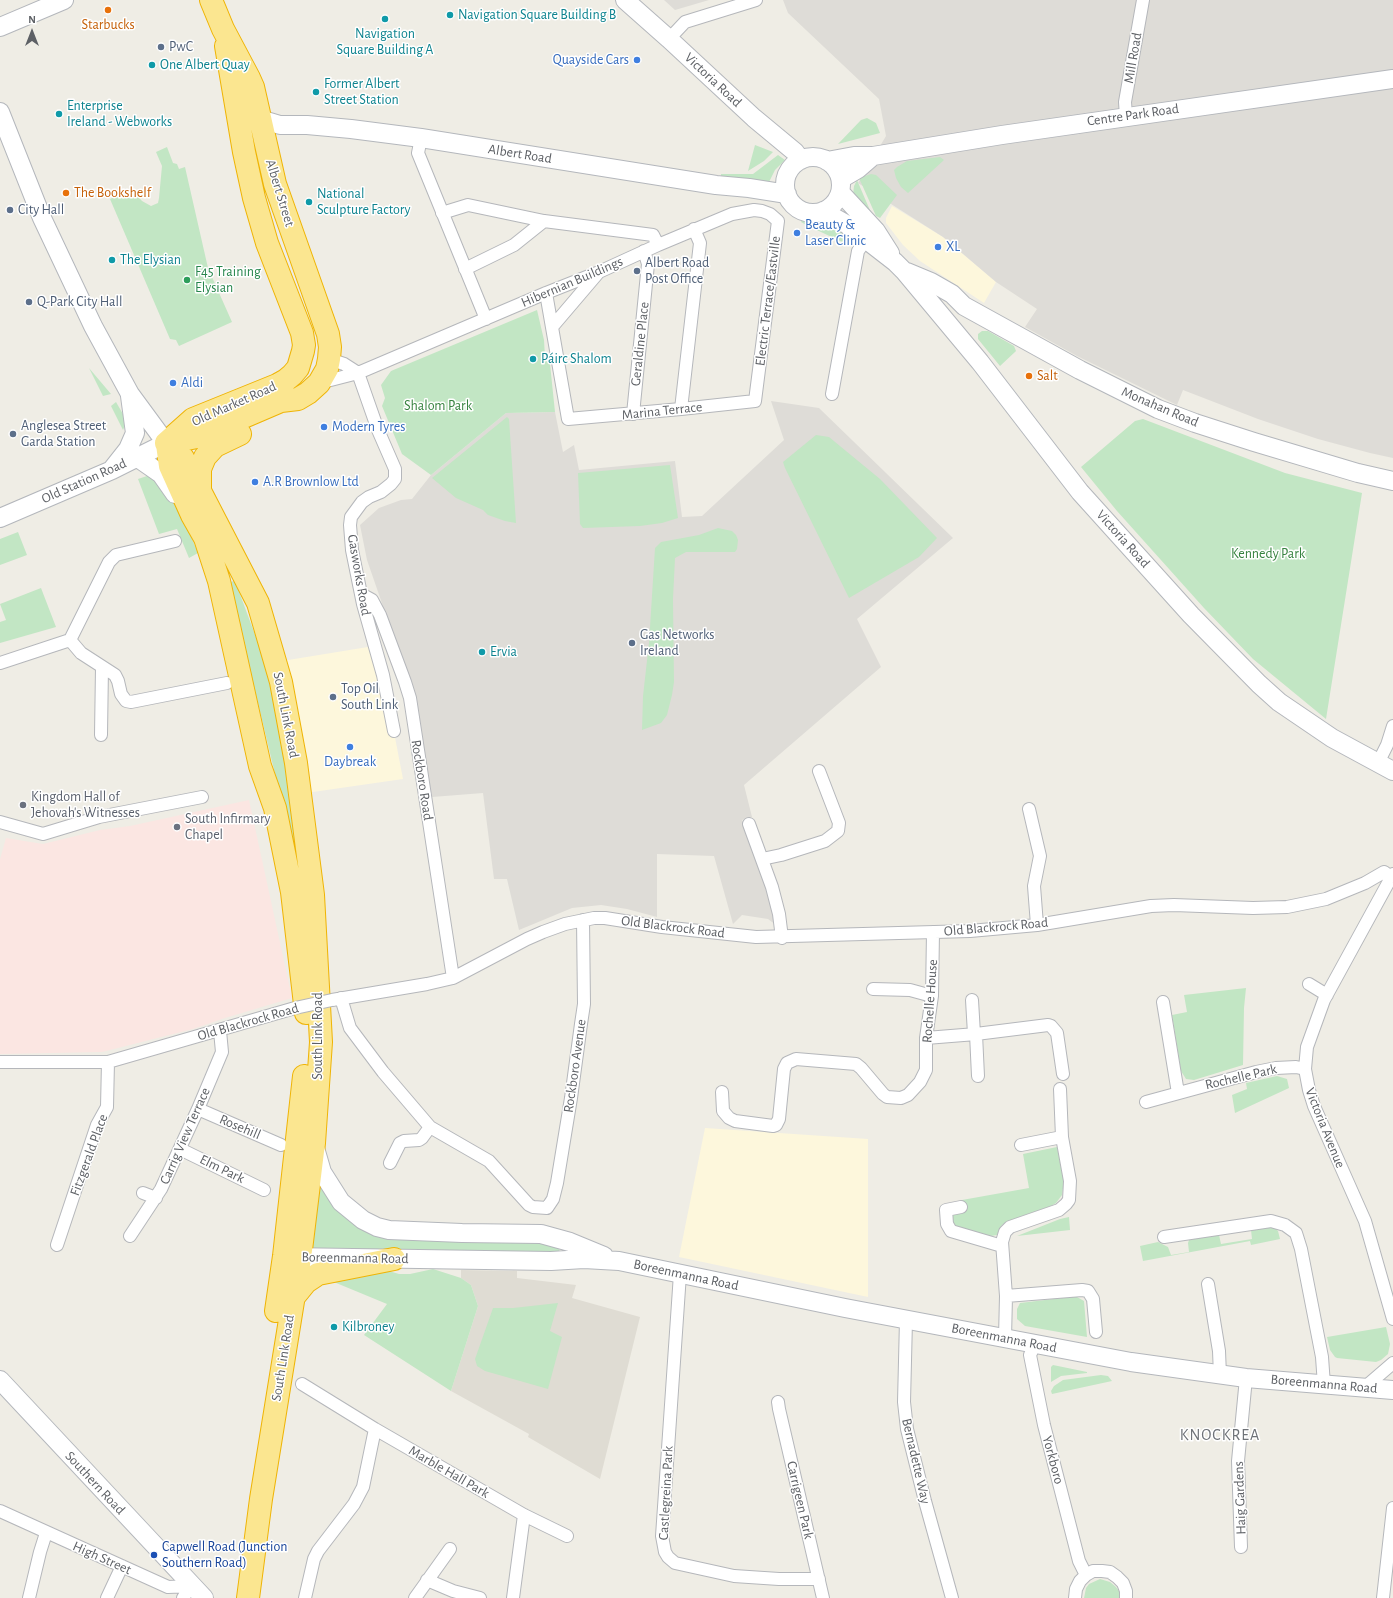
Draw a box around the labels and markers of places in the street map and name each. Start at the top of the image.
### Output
marker: Starbucks [103,5,113,15]
place label: Navigation Square Building B [458,7,616,23]
marker: Navigation Square Building B [445,10,455,20]
marker: Navigation Square Building A [380,14,390,24]
place label: Starbucks [81,17,135,33]
place label: Navigation Square Building A [337,26,433,58]
place label: PwC [169,39,193,55]
marker: PwC [156,42,166,52]
place label: Quayside Cars [553,52,629,68]
marker: Quayside Cars [632,55,642,65]
place label: One Albert Quay [160,57,250,73]
marker: One Albert Quay [147,60,157,70]
place label: Former Albert Street Station [324,76,400,108]
marker: Former Albert Street Station [311,87,321,97]
place label: Enterprise Ireland - Webworks [67,98,172,130]
marker: Enterprise Ireland - Webworks [54,109,64,119]
place label: The Bookshelf [74,185,151,201]
place label: National Sculpture Factory [317,186,410,218]
marker: The Bookshelf [61,188,71,198]
marker: National Sculpture Factory [304,197,314,207]
place label: City Hall [18,202,64,218]
marker: City Hall [5,205,15,215]
place label: Beauty & Laser Clinic [805,217,866,250]
marker: Beauty & Laser Clinic [792,228,802,238]
place label: XL [946,239,960,255]
marker: XL [933,242,943,252]
place label: The Elysian [120,252,181,268]
marker: The Elysian [107,255,117,265]
place label: Albert Road Post Office [645,255,709,288]
place label: F45 Training Elysian [195,264,261,296]
marker: Albert Road Post Office [632,266,642,276]
marker: F45 Training Elysian [182,275,192,285]
place label: Q-Park City Hall [37,294,122,310]
marker: Q-Park City Hall [24,297,34,307]
place label: Páirc Shalom [541,351,612,367]
marker: Páirc Shalom [528,354,538,364]
place label: Salt [1037,368,1058,384]
marker: Salt [1024,371,1034,381]
place label: Aldi [181,375,203,391]
marker: Aldi [168,378,178,388]
place label: Anglesea Street Garda Station [21,418,106,450]
place label: Modern Tyres [332,419,405,435]
marker: Modern Tyres [319,422,329,432]
marker: Anglesea Street Garda Station [8,429,18,439]
place label: A.R Brownlow Ltd [263,474,359,490]
marker: A.R Brownlow Ltd [250,477,260,487]
place label: Gas Networks Ireland [640,627,714,660]
marker: Gas Networks Ireland [627,638,637,648]
place label: Ervia [490,644,517,660]
marker: Ervia [477,647,487,657]
place label: Top Oil South Link [341,681,398,714]
marker: Top Oil South Link [328,692,338,702]
marker: Daybreak [345,742,355,752]
place label: Daybreak [324,754,376,770]
place label: Kingdom Hall of Jehovah's Witnesses [31,789,140,822]
marker: Kingdom Hall of Jehovah's Witnesses [18,800,28,810]
place label: South Infirmary Chapel [185,811,271,844]
marker: South Infirmary Chapel [172,822,182,832]
place label: Kilbroney [342,1319,394,1335]
marker: Kilbroney [329,1322,339,1332]
place label: Capwell Road (Junction Southern Road) [162,1539,287,1572]
marker: Capwell Road (Junction Southern Road) [149,1550,159,1560]

